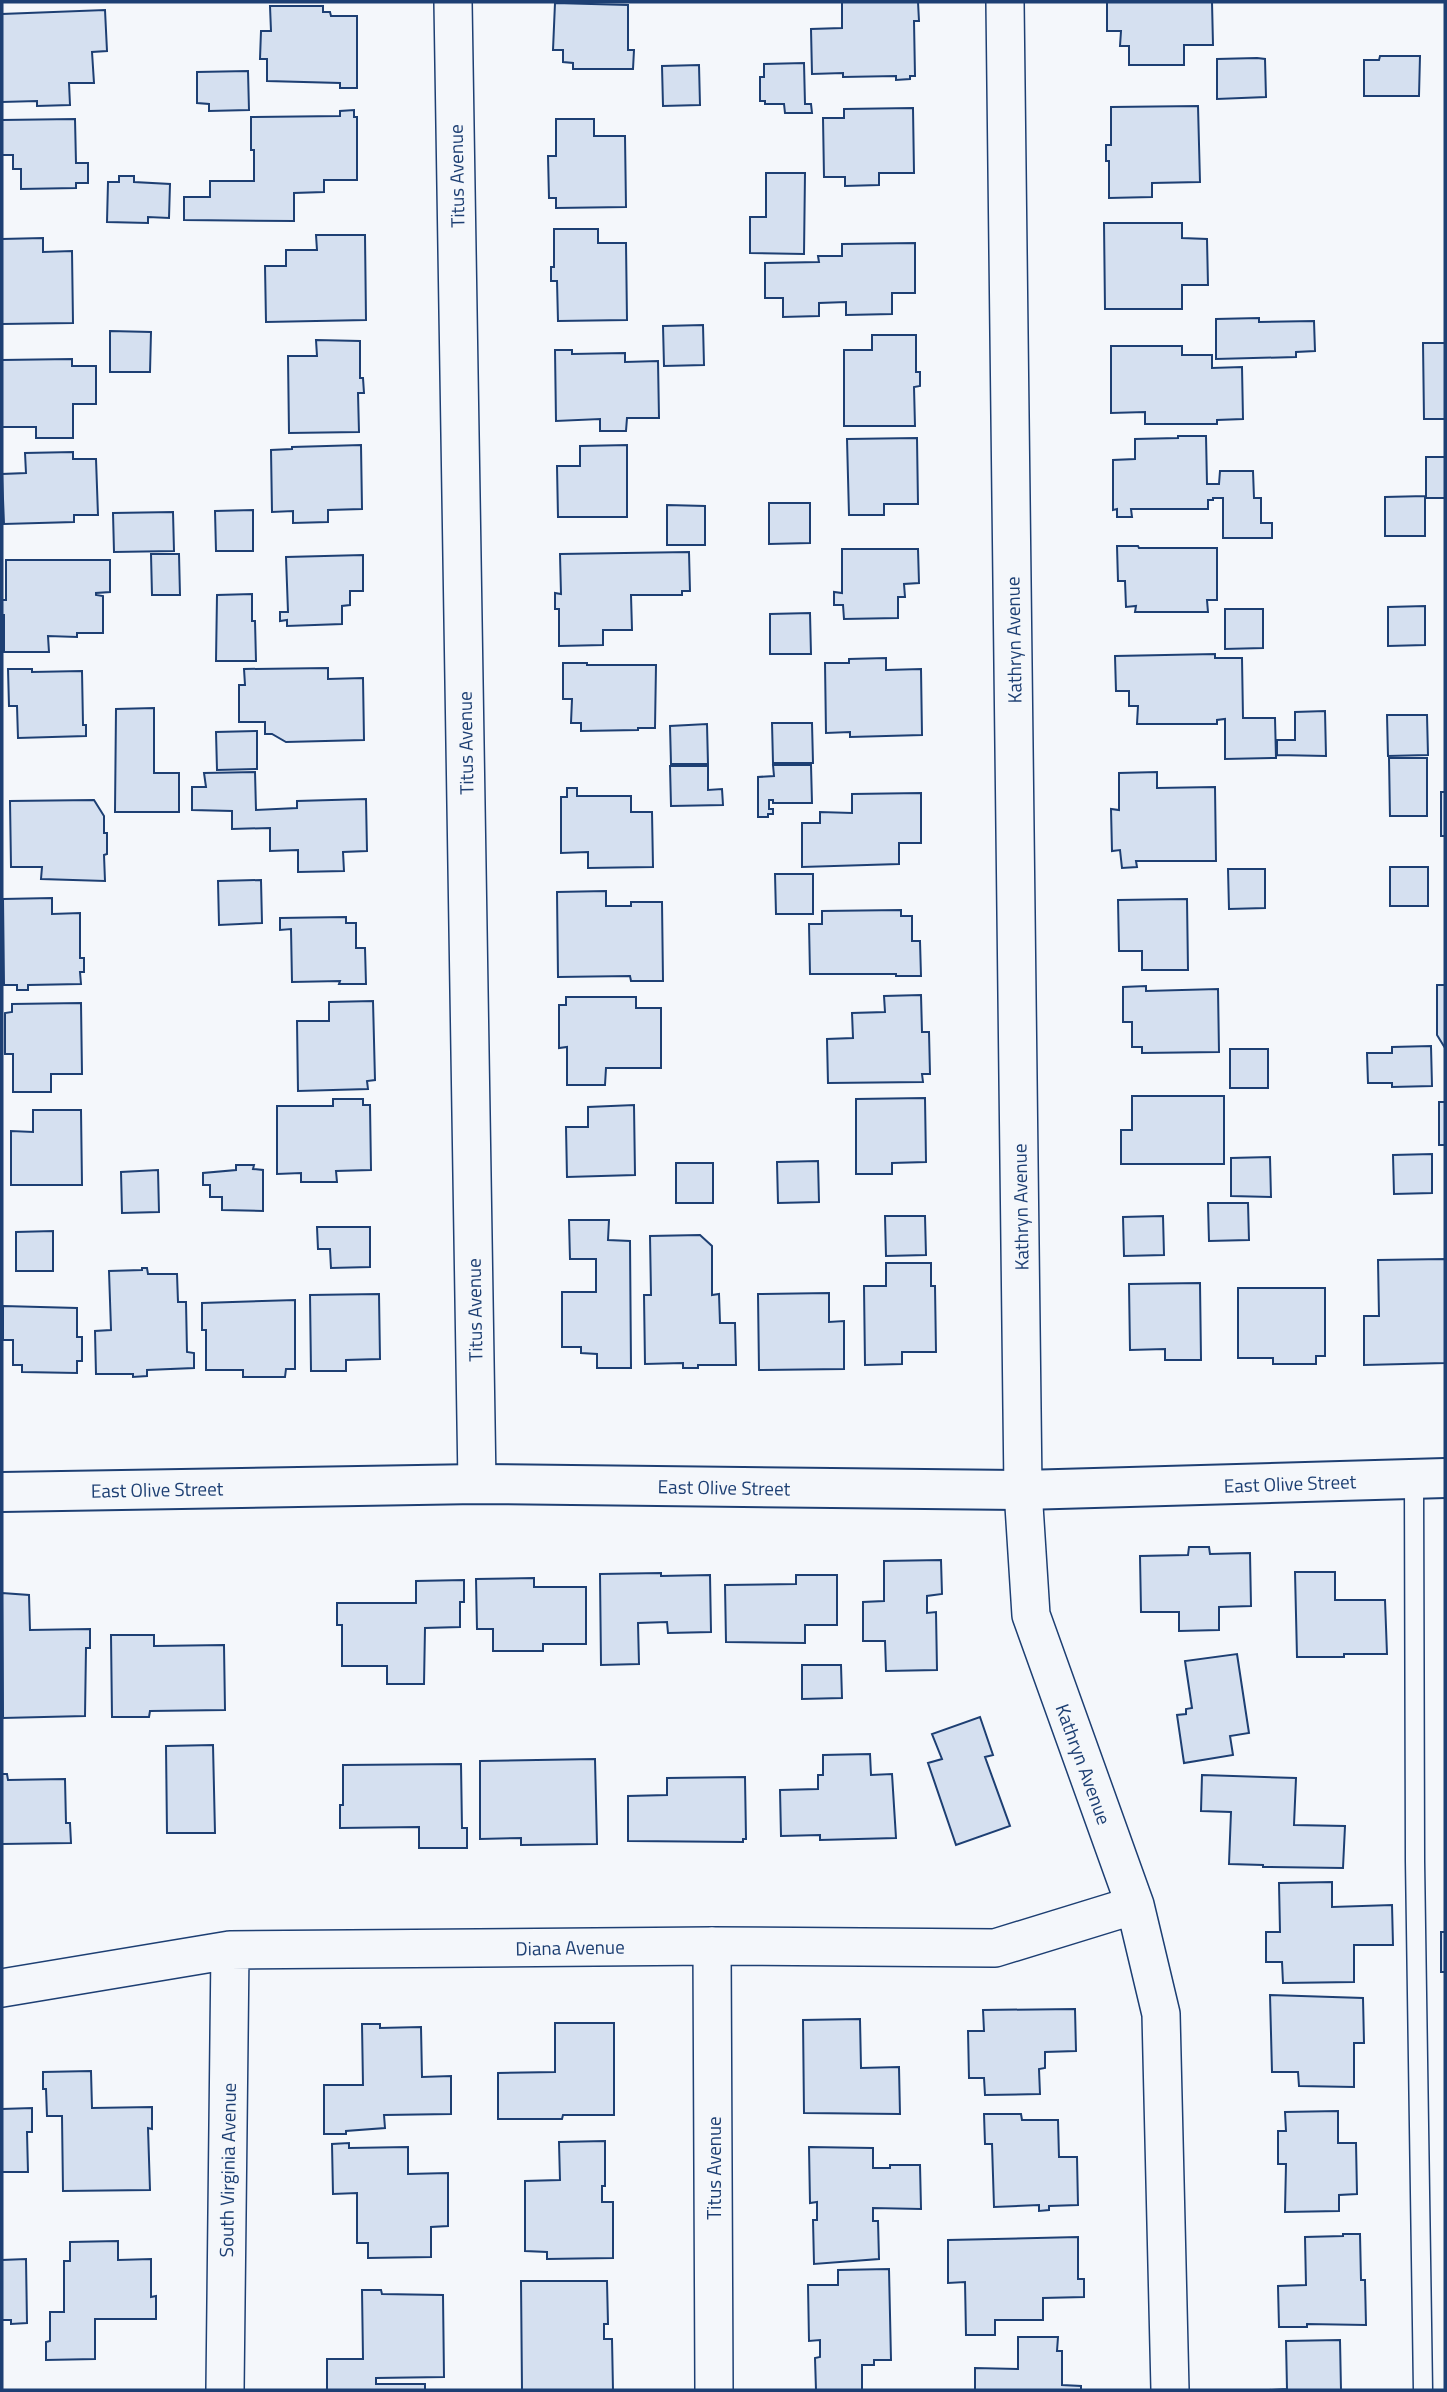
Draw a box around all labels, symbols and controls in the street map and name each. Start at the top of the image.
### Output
street label: Titus Avenue [441,124,471,228]
street label: Kathryn Avenue [997,576,1029,704]
street label: Titus Avenue [450,691,480,795]
street label: Kathryn Avenue [1004,1143,1036,1271]
street label: Titus Avenue [459,1258,489,1362]
street label: East Olive Street [1223,1466,1357,1500]
street label: East Olive Street [657,1471,791,1503]
street label: East Olive Street [90,1473,224,1505]
street label: Kathryn Avenue [1049,1699,1119,1829]
street label: Diana Avenue [515,1932,625,1962]
street label: South Virginia Avenue [211,2082,243,2258]
street label: Titus Avenue [699,2116,728,2220]

